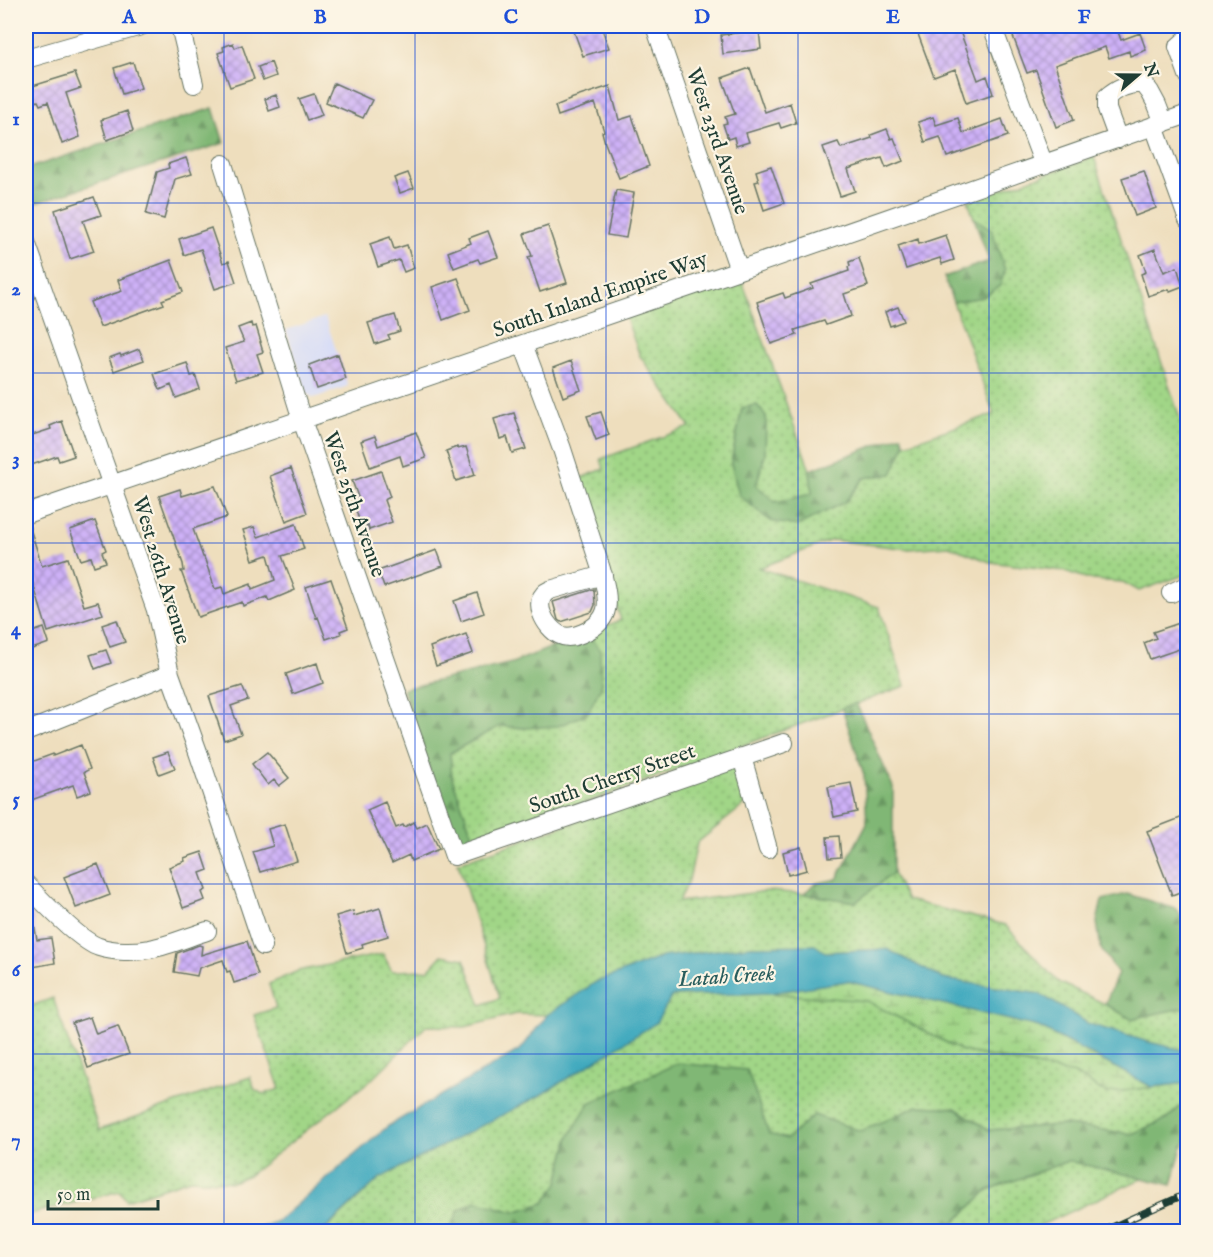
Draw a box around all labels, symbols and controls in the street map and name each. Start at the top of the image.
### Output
text: A [121,5,137,30]
text: B [313,5,327,30]
text: C [504,5,518,30]
text: D [694,5,710,30]
text: E [886,5,900,30]
text: F [1078,5,1091,30]
north arrow [1108,45,1168,105]
text: N [1138,60,1162,81]
street label: West 23rd Avenue [679,65,754,219]
text: 1 [12,107,20,132]
street label: South Inland Empire Way [490,246,712,345]
text: 2 [11,277,21,302]
street label: West 25th Avenue [316,428,391,581]
text: 3 [12,447,20,472]
street label: West 26th Avenue [125,493,196,648]
text: 4 [11,617,22,642]
street label: South Cherry Street [526,738,699,821]
text: 5 [12,787,20,812]
text: 6 [12,958,22,983]
water label: Latah Creek [676,960,775,994]
text: 7 [11,1128,21,1153]
scale bar [48,1173,158,1211]
text: 50 m [57,1184,90,1207]

